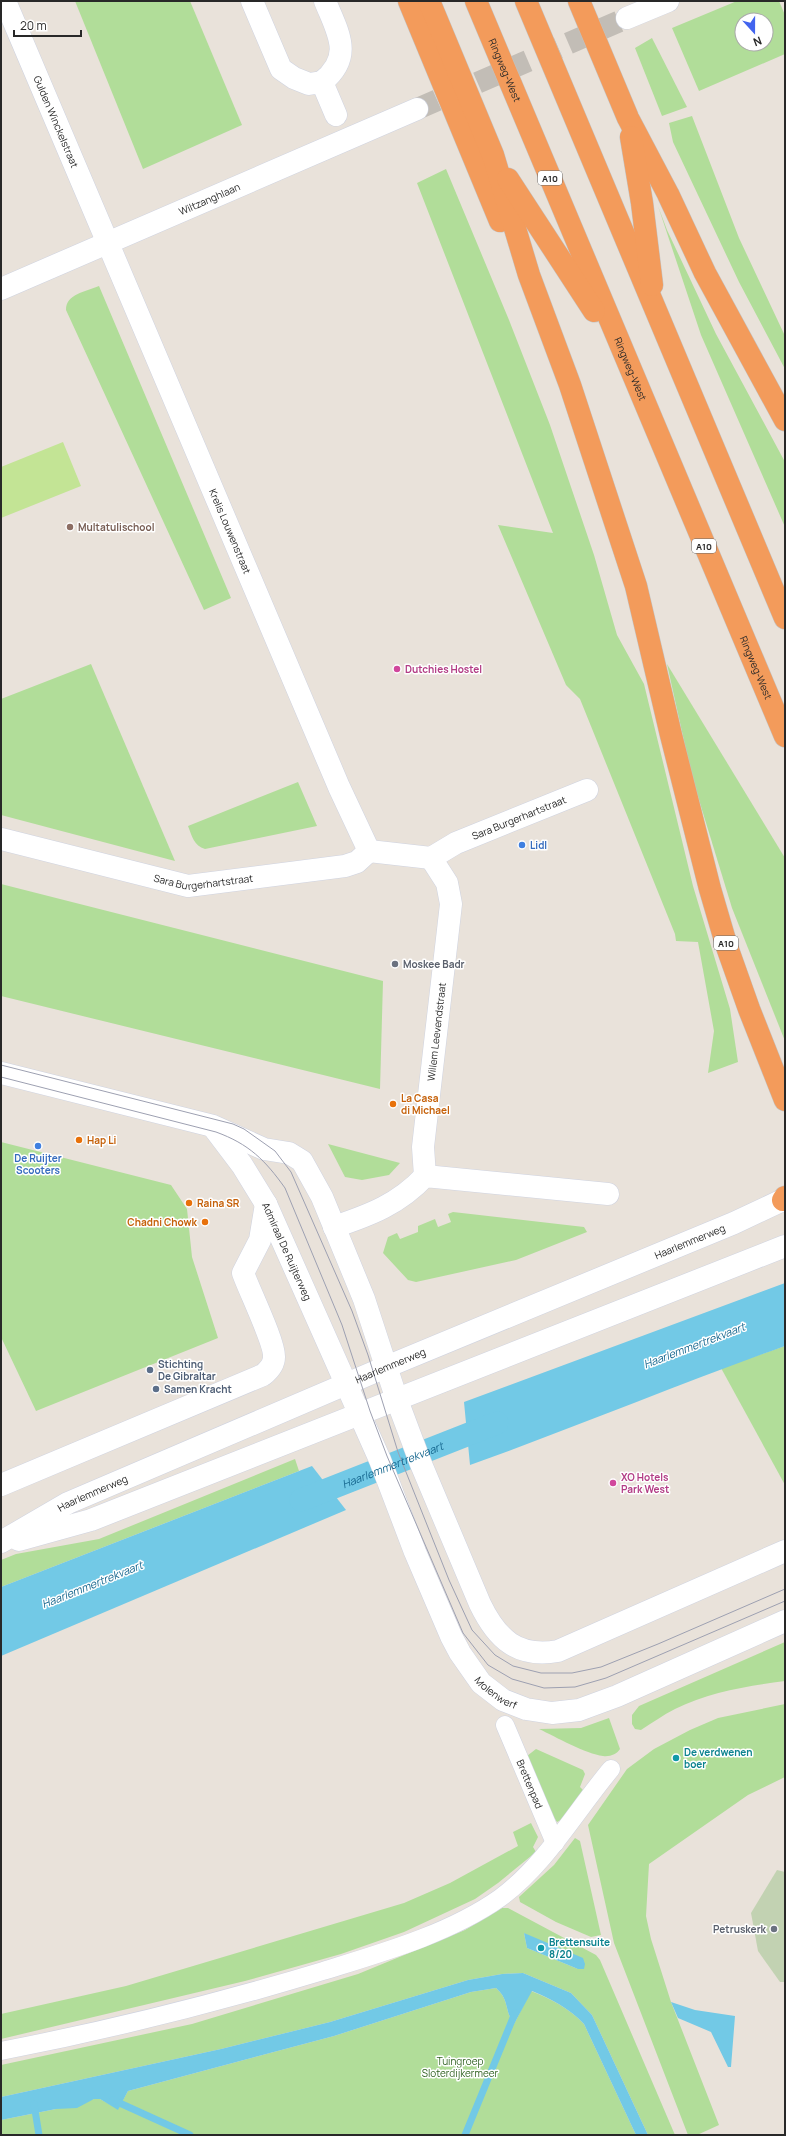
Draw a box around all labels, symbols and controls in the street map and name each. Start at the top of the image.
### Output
scale bar [14,12,81,38]
north arrow [734,12,774,52]
text: 20 m [20,17,47,34]
text: N [751,33,764,50]
street label: Ringweg-West [486,36,525,104]
street label: Gulden Winckelstraat [30,73,82,170]
road number: A10 [538,171,562,185]
street label: Wiltzanghlaan [176,179,242,218]
street label: Ringweg-West [611,335,650,403]
street label: Krelis Louwenstraat [206,486,255,576]
place label: Multatulischool [78,520,155,534]
marker: Multatulischool [65,522,75,532]
road number: A10 [692,539,716,553]
street label: Ringweg-West [737,634,776,701]
place label: Dutchies Hostel [405,662,482,676]
marker: Dutchies Hostel [392,664,402,674]
street label: Sara Burgerhartstraat [470,792,568,843]
place label: Lidl [530,838,547,852]
marker: Lidl [517,840,527,850]
street label: Sara Burgerhartstraat [152,871,254,893]
road number: A10 [714,936,738,950]
place label: Moskee Badr [403,957,465,971]
marker: Moskee Badr [390,959,400,969]
street label: Willem Leevendstraat [424,982,449,1082]
place label: La Casa di Michael [401,1091,450,1117]
marker: La Casa di Michael [388,1099,398,1109]
place label: Hap Li [87,1133,116,1147]
marker: Hap Li [74,1135,84,1145]
marker: De Ruijter Scooters [33,1141,43,1151]
place label: De Ruijter Scooters [14,1151,62,1177]
place label: Raina SR [197,1196,240,1210]
marker: Raina SR [184,1198,194,1208]
street label: Admiraal De Ruijterweg [259,1200,315,1303]
place label: Chadni Chowk [127,1215,198,1229]
marker: Chadni Chowk [200,1217,210,1227]
street label: Haarlemmerweg [652,1220,727,1262]
water label: Haarlemmertrekvaart [641,1318,748,1371]
street label: Haarlemmerweg [353,1344,428,1386]
place label: Stichting De Gibraltar [158,1357,216,1383]
marker: Stichting De Gibraltar [145,1365,155,1375]
place label: Samen Kracht [164,1382,232,1396]
marker: Samen Kracht [151,1384,161,1394]
water label: Haarlemmertrekvaart [339,1437,447,1491]
place label: XO Hotels Park West [621,1470,669,1496]
street label: Haarlemmerweg [55,1471,130,1515]
marker: XO Hotels Park West [608,1478,618,1488]
water label: Haarlemmertrekvaart [39,1556,146,1611]
street label: Molenwerf [472,1674,519,1712]
place label: De verdwenen boer [684,1745,752,1771]
marker: De verdwenen boer [671,1753,681,1763]
street label: Brettenpad [513,1757,547,1811]
place label: Petruskerk [713,1922,767,1936]
marker: Petruskerk [769,1924,779,1934]
place label: Brettensuite 8/20 [549,1935,610,1961]
marker: Brettensuite 8/20 [536,1943,546,1953]
park label: Tuingroep Sloterdijkermeer [422,2054,499,2080]

